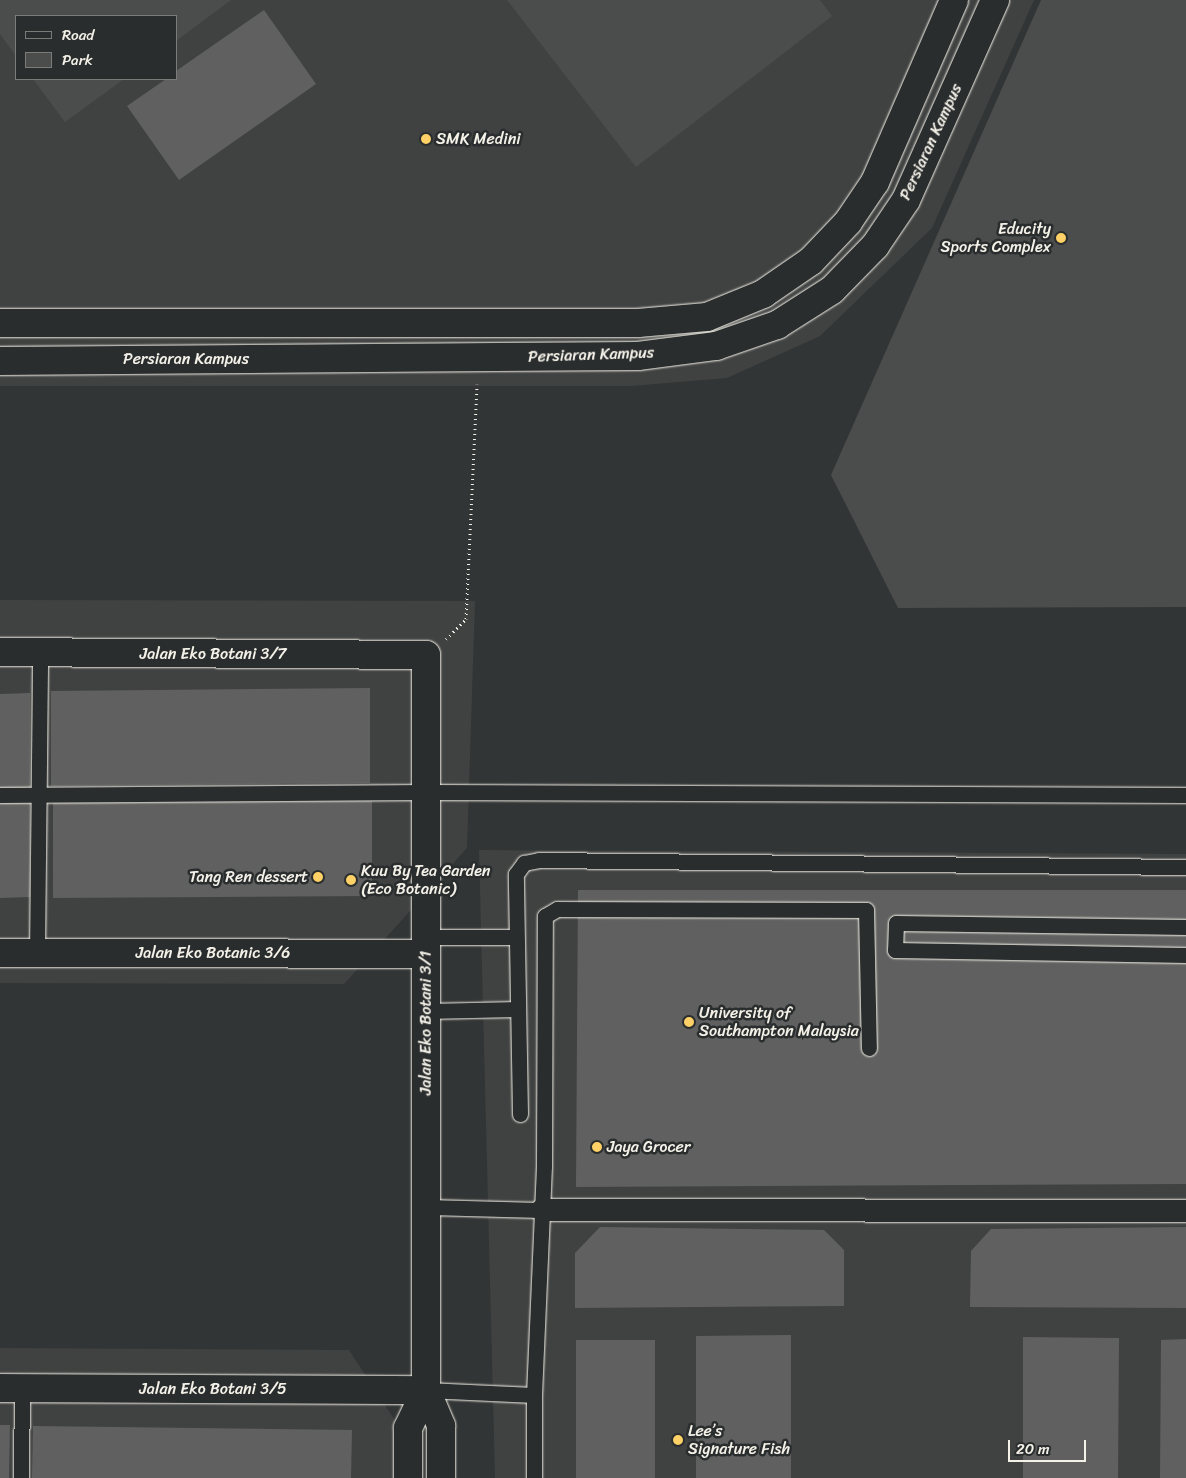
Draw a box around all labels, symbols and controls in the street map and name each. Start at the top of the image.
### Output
legend [15,15,178,80]
text: Road [62,22,94,48]
text: Park [62,47,93,73]
street label: Persiaran Kampus [896,81,966,203]
place label: SMK Medini [436,129,521,149]
marker: SMK Medini [420,133,432,145]
place label: Educity Sports Complex [940,219,1051,257]
marker: Educity Sports Complex [1055,232,1067,244]
street label: Persiaran Kampus [528,343,654,367]
street label: Persiaran Kampus [123,349,249,369]
street label: Jalan Eko Botani 3/7 [140,644,286,664]
place label: Kuu By Tea Garden (Eco Botanic) [361,861,492,899]
place label: Tang Ren dessert [189,867,308,887]
marker: Tang Ren dessert [312,871,324,883]
marker: Kuu By Tea Garden (Eco Botanic) [345,874,357,886]
street label: Jalan Eko Botanic 3/6 [136,943,290,963]
street label: Jalan Eko Botani 3/1 [416,951,436,1095]
place label: University of Southampton Malaysia [699,1003,859,1041]
marker: University of Southampton Malaysia [683,1016,695,1028]
place label: Jaya Grocer [607,1137,690,1157]
marker: Jaya Grocer [591,1141,603,1153]
street label: Jalan Eko Botani 3/5 [139,1379,287,1399]
place label: Lee’s Signature Fish [688,1421,790,1459]
scale bar [1011,1430,1088,1462]
marker: Lee’s Signature Fish [672,1434,684,1446]
text: 20 m [1016,1436,1050,1462]

